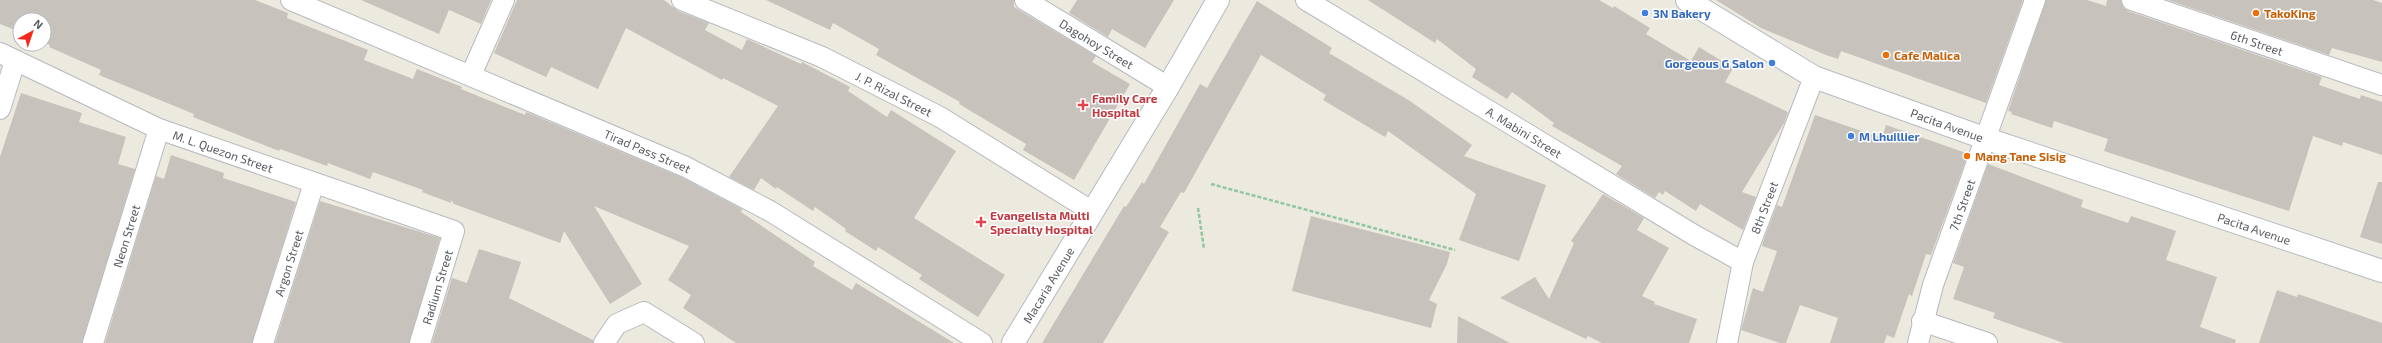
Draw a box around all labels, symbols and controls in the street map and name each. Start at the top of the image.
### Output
place label: 3N Bakery [1653,6,1711,21]
place label: TakoKing [2264,6,2316,20]
marker: 3N Bakery [1640,8,1650,18]
marker: TakoKing [2251,8,2261,18]
north arrow [12,12,52,52]
text: N [32,16,46,32]
street label: Dagohoy Street [1057,16,1137,72]
street label: 6th Street [2229,27,2285,58]
place label: Cafe Malica [1894,48,1960,62]
marker: Cafe Malica [1881,50,1891,60]
place label: Gorgeous G Salon [1665,56,1764,70]
marker: Gorgeous G Salon [1767,58,1777,68]
street label: J. P. Rizal Street [854,68,935,119]
place label: Family Care Hospital [1092,91,1158,119]
marker: Family Care Hospital [1077,99,1089,111]
street label: A. Mabini Street [1484,104,1565,161]
street label: Pacita Avenue [1909,105,1985,144]
street label: Tirad Pass Street [602,126,694,176]
street label: M. L. Quezon Street [171,127,275,175]
place label: M Lhuillier [1859,129,1920,143]
marker: M Lhuillier [1846,131,1856,141]
place label: Mang Tane Sisig [1975,149,2066,163]
marker: Mang Tane Sisig [1962,151,1972,161]
street label: 7th Street [1946,177,1977,233]
street label: 8th Street [1748,179,1780,236]
street label: Neon Street [110,203,142,269]
place label: Evangelista Multi Specialty Hospital [990,208,1093,237]
street label: Pacita Avenue [2216,210,2293,247]
marker: Evangelista Multi Specialty Hospital [975,216,987,228]
street label: Argon Street [271,228,306,298]
street label: Macaria Avenue [1020,244,1077,326]
street label: Radium Street [419,248,455,326]

